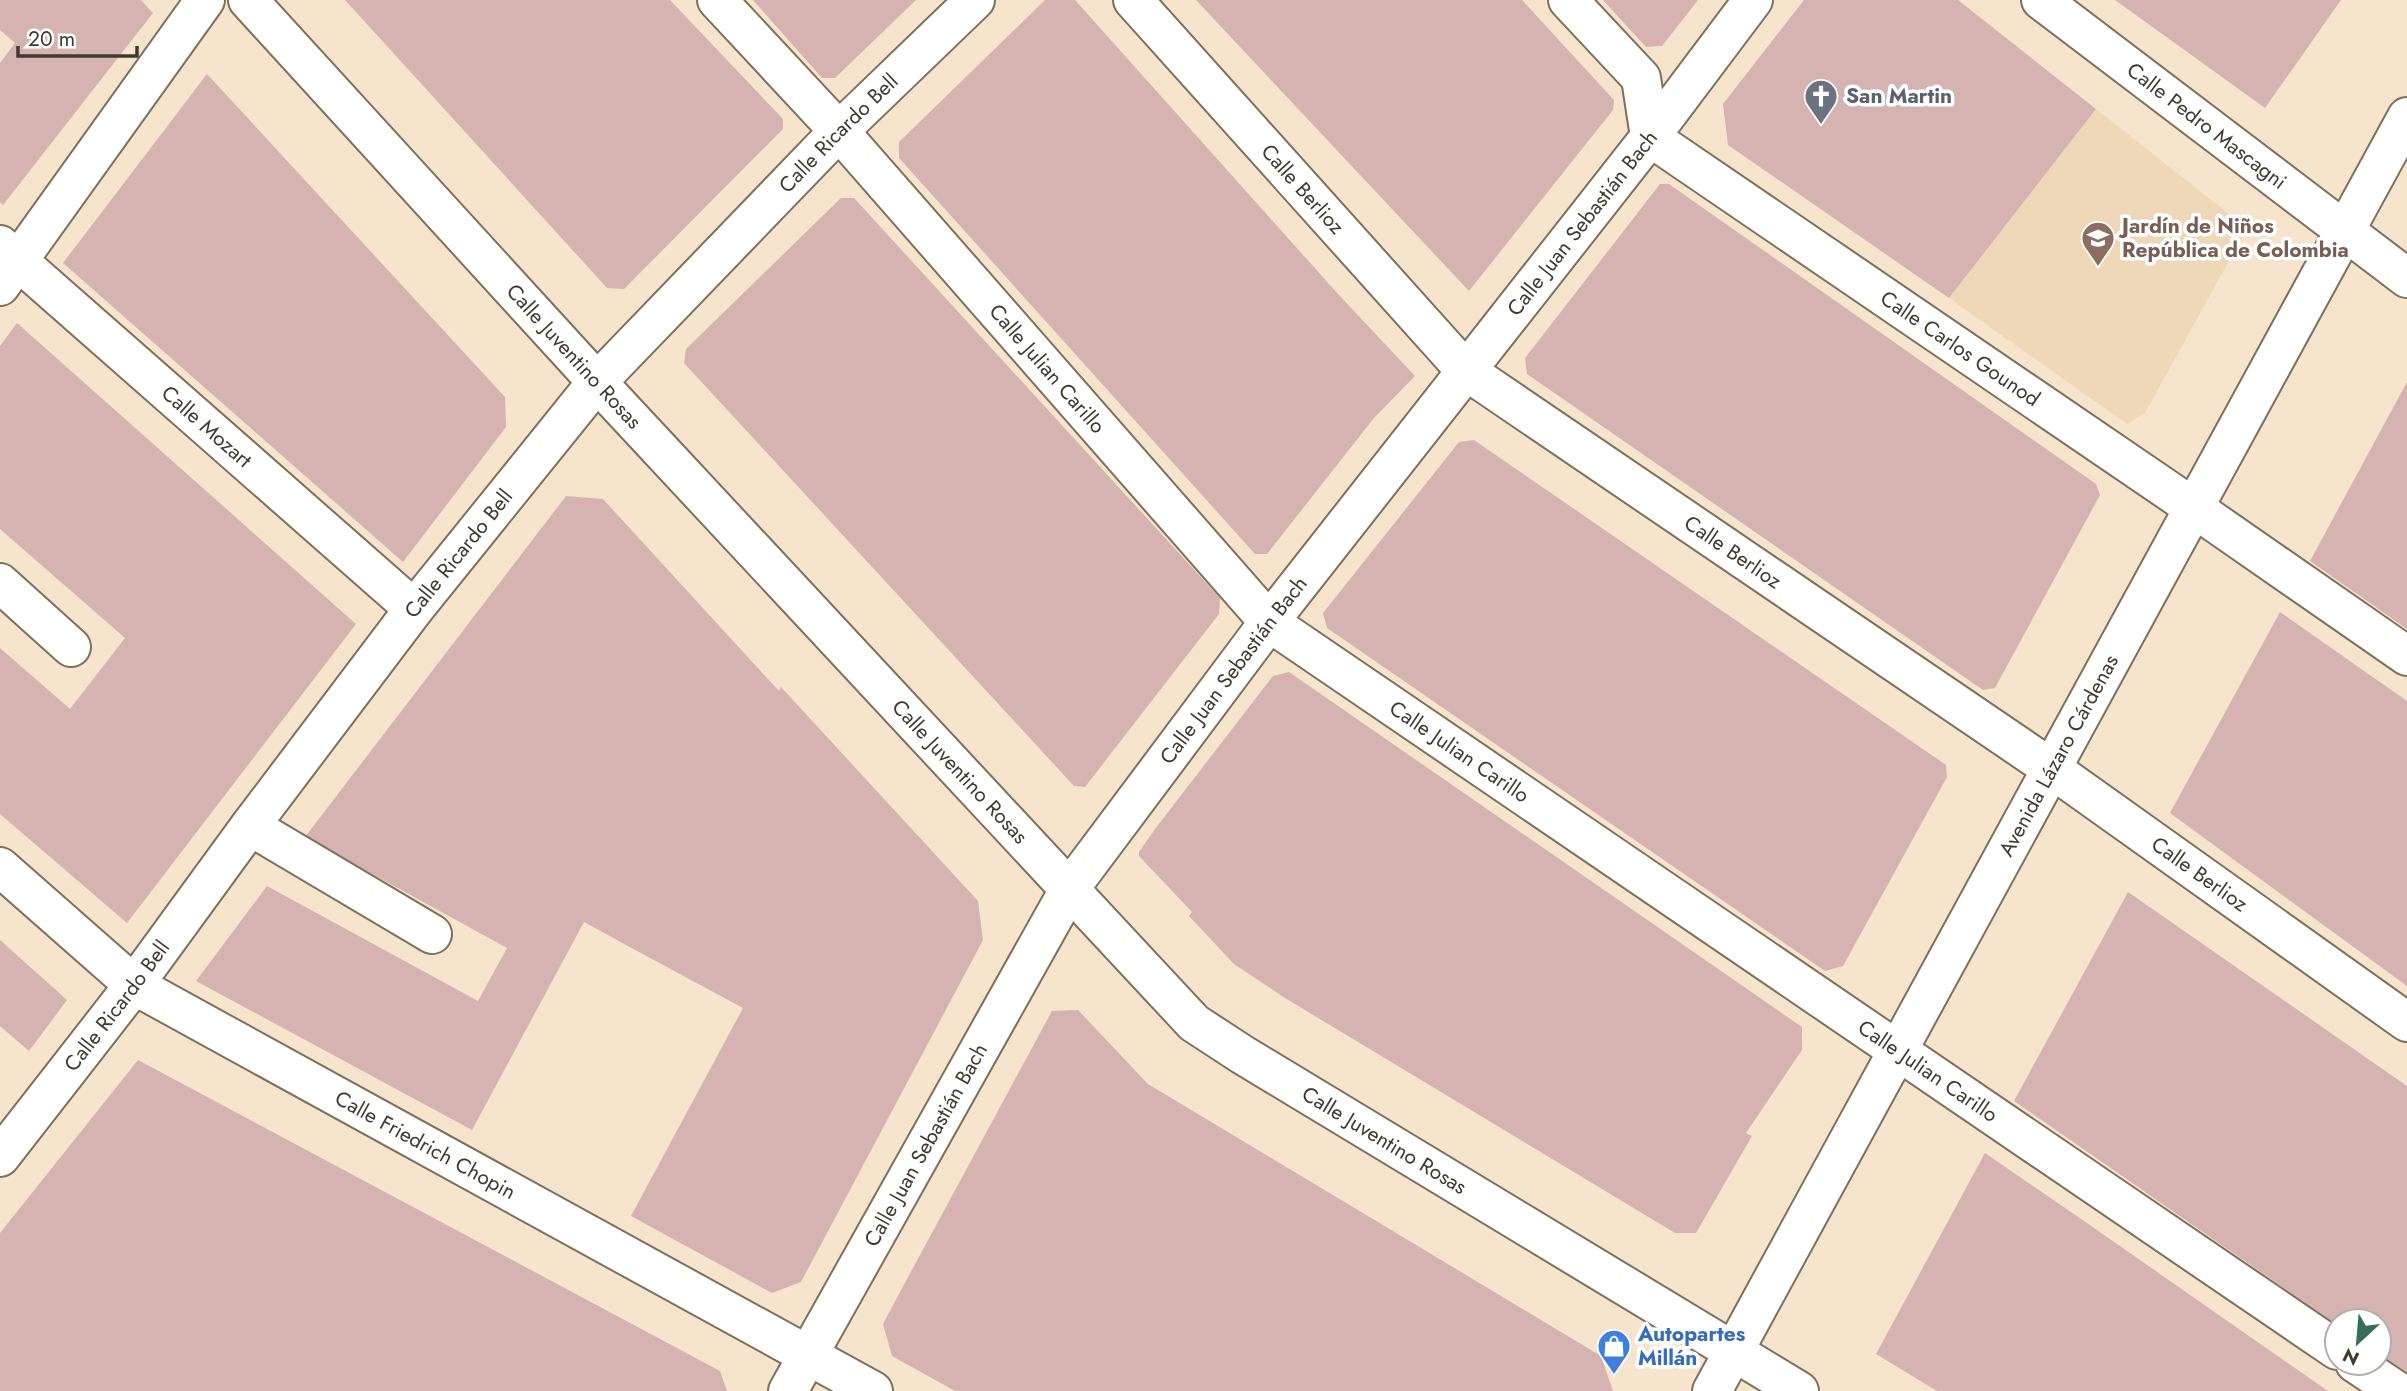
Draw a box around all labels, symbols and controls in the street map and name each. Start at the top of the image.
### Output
scale bar [18,14,136,58]
text: 20 m [28,24,75,54]
street label: Calle Pedro Mascagni [2120,55,2293,196]
street label: Calle Ricardo Bell [772,67,905,200]
church icon: San Martin [1802,77,1840,126]
place label: San Martin [1846,81,1952,111]
street label: Calle Juan Sebastián Bach [1500,124,1665,322]
street label: Calle Berlioz [1254,137,1351,241]
place label: Jardín de Niños República de Colombia [2118,211,2349,265]
school or university icon: Jardín de Niños República de Colombia [2079,219,2117,268]
street label: Calle Juventino Rosas [499,277,649,436]
street label: Calle Carlos Gounod [1874,283,2046,414]
street label: Calle Julian Carillo [982,297,1112,440]
street label: Calle Mozart [155,378,258,475]
street label: Calle Ricardo Bell [397,483,520,624]
street label: Calle Berlioz [1678,508,1788,596]
street label: Calle Juan Sebastián Bach [1153,570,1314,770]
street label: Avenida Lázaro Cárdenas [1991,649,2126,862]
street label: Calle Juventino Rosas [885,693,1035,851]
street label: Calle Julian Carillo [1383,693,1535,810]
street label: Calle Berlioz [2145,829,2254,919]
street label: Calle Ricardo Bell [57,934,177,1078]
street label: Calle Julian Carillo [1852,1013,2004,1130]
street label: Calle Juan Sebastián Bach [857,1038,995,1252]
street label: Calle Juventino Rosas [1296,1079,1472,1202]
street label: Calle Friedrich Chopin [329,1083,521,1207]
north arrow [2323,1307,2393,1377]
place label: Autopartes Millán [1637,1319,1746,1373]
shop icon: Autopartes Millán [1595,1327,1633,1376]
text: N [2338,1341,2363,1372]

